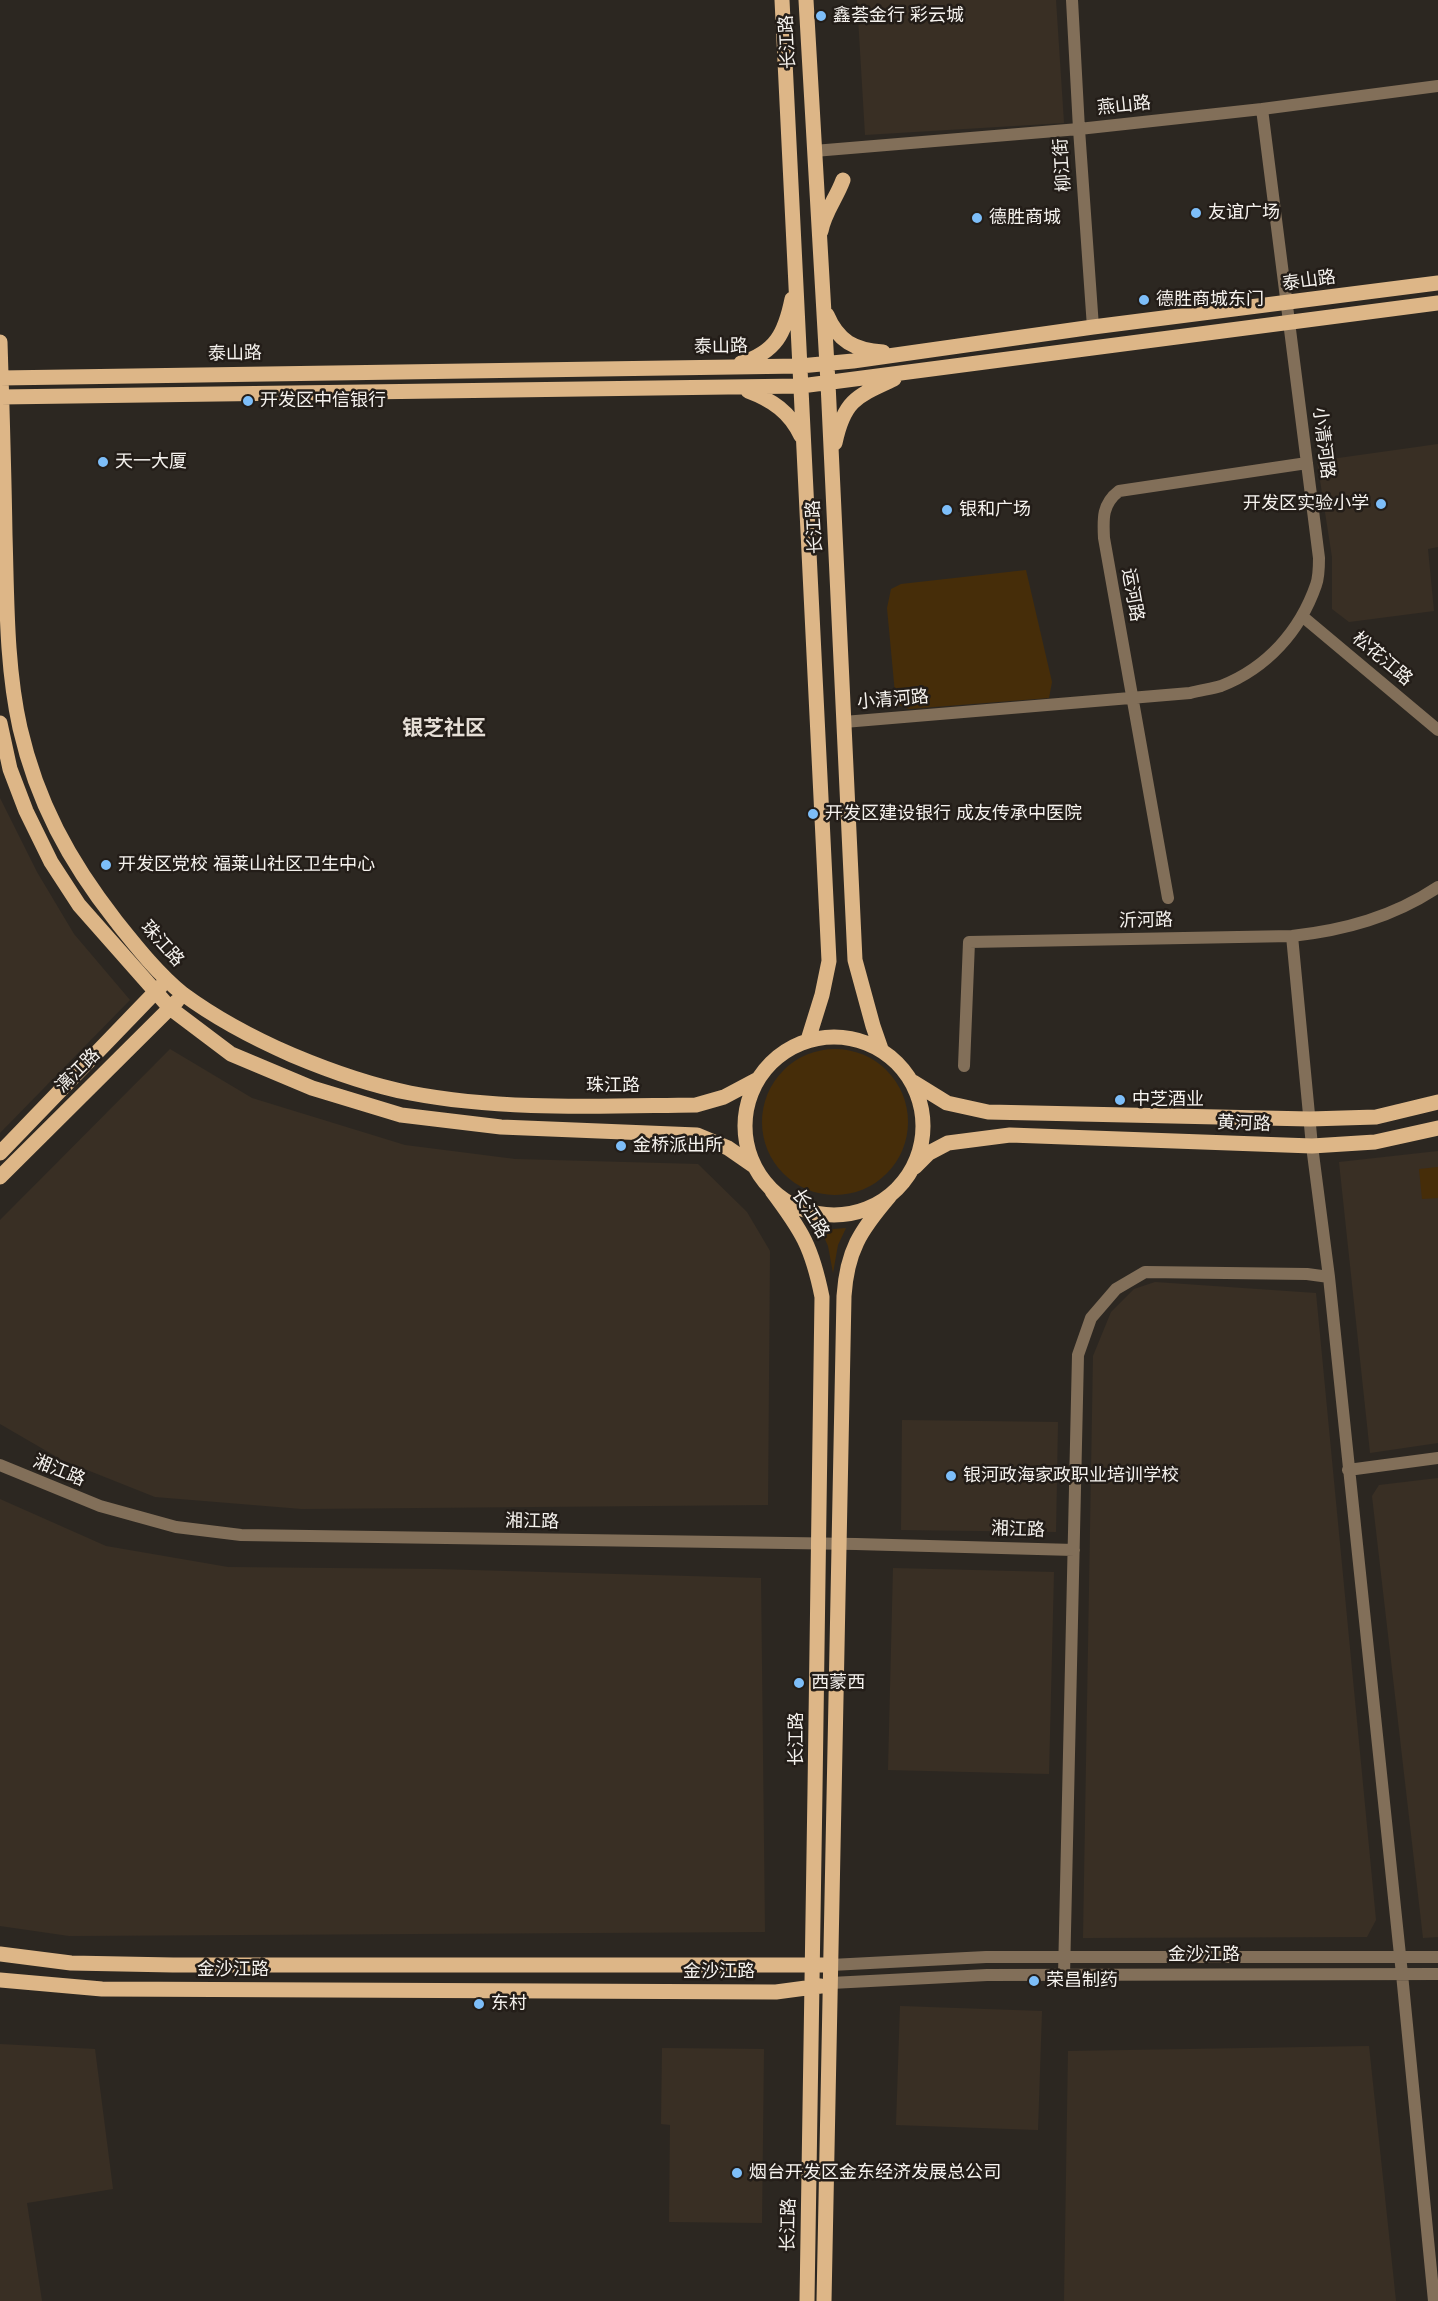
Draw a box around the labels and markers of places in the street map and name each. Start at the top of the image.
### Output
place label: 鑫荟金行 彩云城 [833,5,964,27]
marker: 鑫荟金行 彩云城 [814,9,828,23]
place label: 友谊广场 [1208,202,1280,224]
marker: 友谊广场 [1189,206,1203,220]
place label: 德胜商城 [989,207,1061,229]
marker: 德胜商城 [970,211,984,225]
place label: 德胜商城东门 [1156,289,1264,311]
marker: 德胜商城东门 [1137,293,1151,307]
place label: 开发区中信银行 [260,390,386,412]
marker: 开发区中信银行 [241,394,255,408]
place label: 天一大厦 [115,451,187,473]
marker: 天一大厦 [96,455,110,469]
place label: 开发区实验小学 [1243,493,1369,515]
marker: 开发区实验小学 [1374,497,1388,511]
place label: 银和广场 [959,499,1031,521]
marker: 银和广场 [940,503,954,517]
place label: 开发区建设银行 成友传承中医院 [825,803,1082,825]
marker: 开发区建设银行 成友传承中医院 [806,807,820,821]
place label: 开发区党校 福莱山社区卫生中心 [118,854,375,876]
marker: 开发区党校 福莱山社区卫生中心 [99,858,113,872]
place label: 中芝酒业 [1132,1089,1204,1111]
marker: 中芝酒业 [1113,1093,1127,1107]
place label: 金桥派出所 [633,1135,723,1157]
marker: 金桥派出所 [614,1139,628,1153]
place label: 银河政海家政职业培训学校 [963,1465,1179,1487]
marker: 银河政海家政职业培训学校 [944,1469,958,1483]
place label: 西蒙西 [811,1672,865,1694]
marker: 西蒙西 [792,1676,806,1690]
place label: 荣昌制药 [1046,1970,1118,1992]
marker: 荣昌制药 [1027,1974,1041,1988]
place label: 东村 [491,1993,527,2015]
marker: 东村 [472,1997,486,2011]
place label: 烟台开发区金东经济发展总公司 [749,2162,1001,2184]
marker: 烟台开发区金东经济发展总公司 [730,2166,744,2180]

